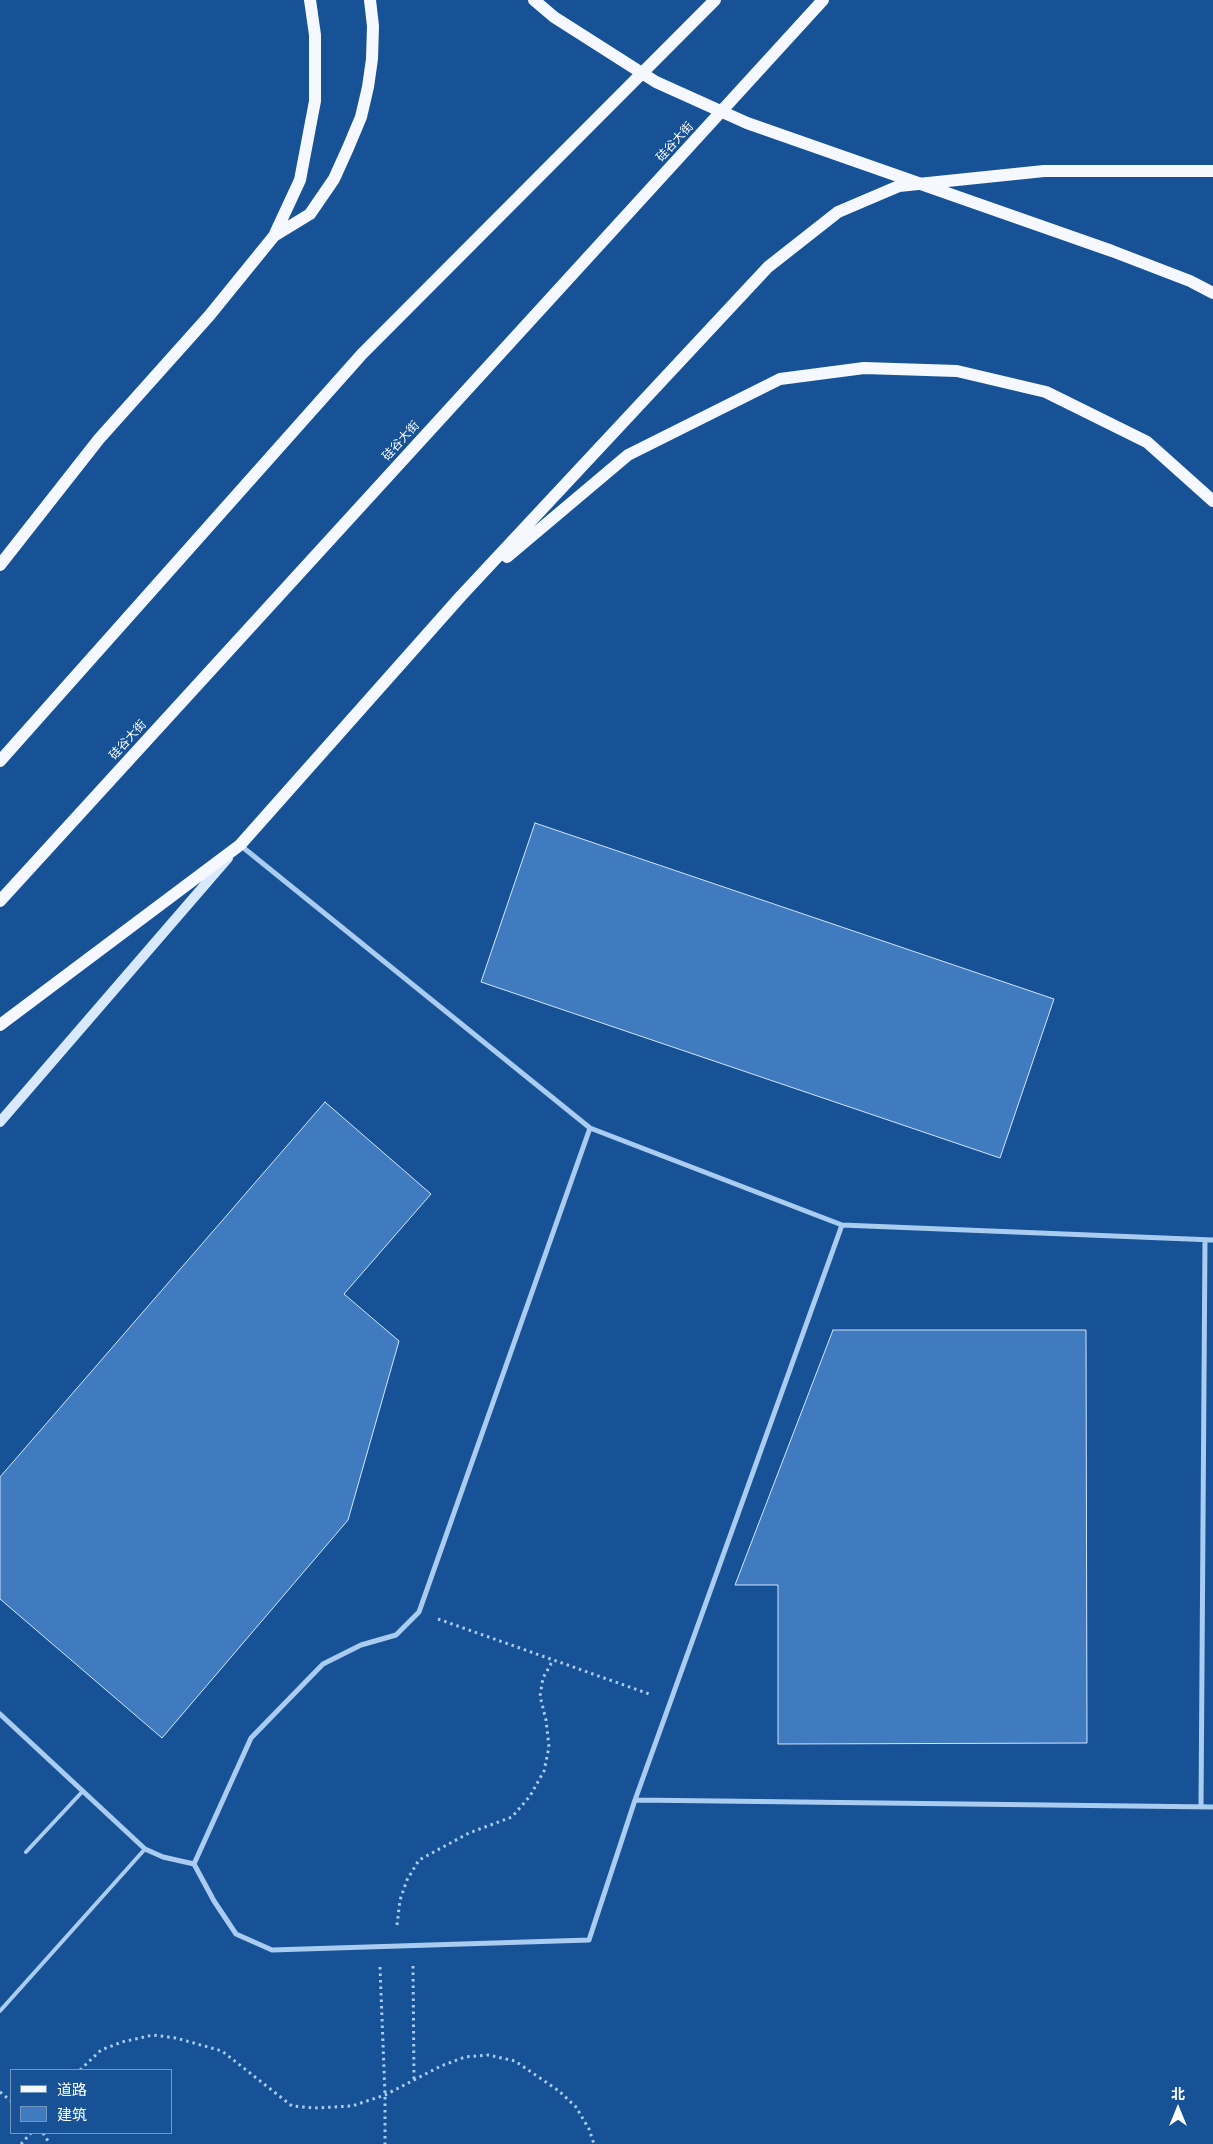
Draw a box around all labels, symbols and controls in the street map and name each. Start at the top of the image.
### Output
street label: 硅谷大街 [654,119,696,165]
street label: 硅谷大街 [380,418,422,464]
street label: 硅谷大街 [107,717,149,763]
legend [10,2069,172,2134]
text: 道路 [57,2081,87,2099]
north arrow [1153,2084,1203,2134]
text: 北 [1171,2086,1185,2102]
text: 建筑 [57,2106,87,2124]

